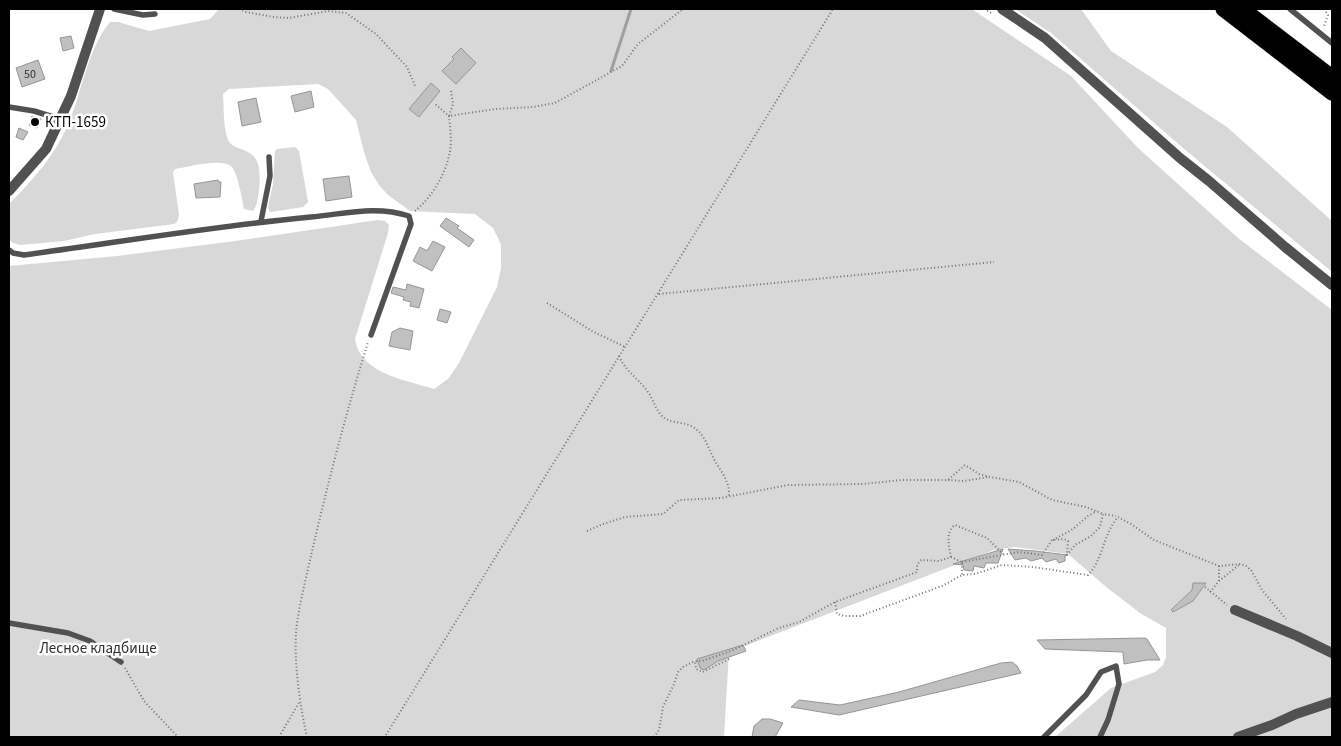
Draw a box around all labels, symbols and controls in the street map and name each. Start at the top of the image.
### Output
house number: 50 [24,66,36,83]
place label: КТП-1659 [45,112,106,133]
marker: КТП-1659 [29,116,41,128]
park label: Лесное кладбище [39,638,157,659]

